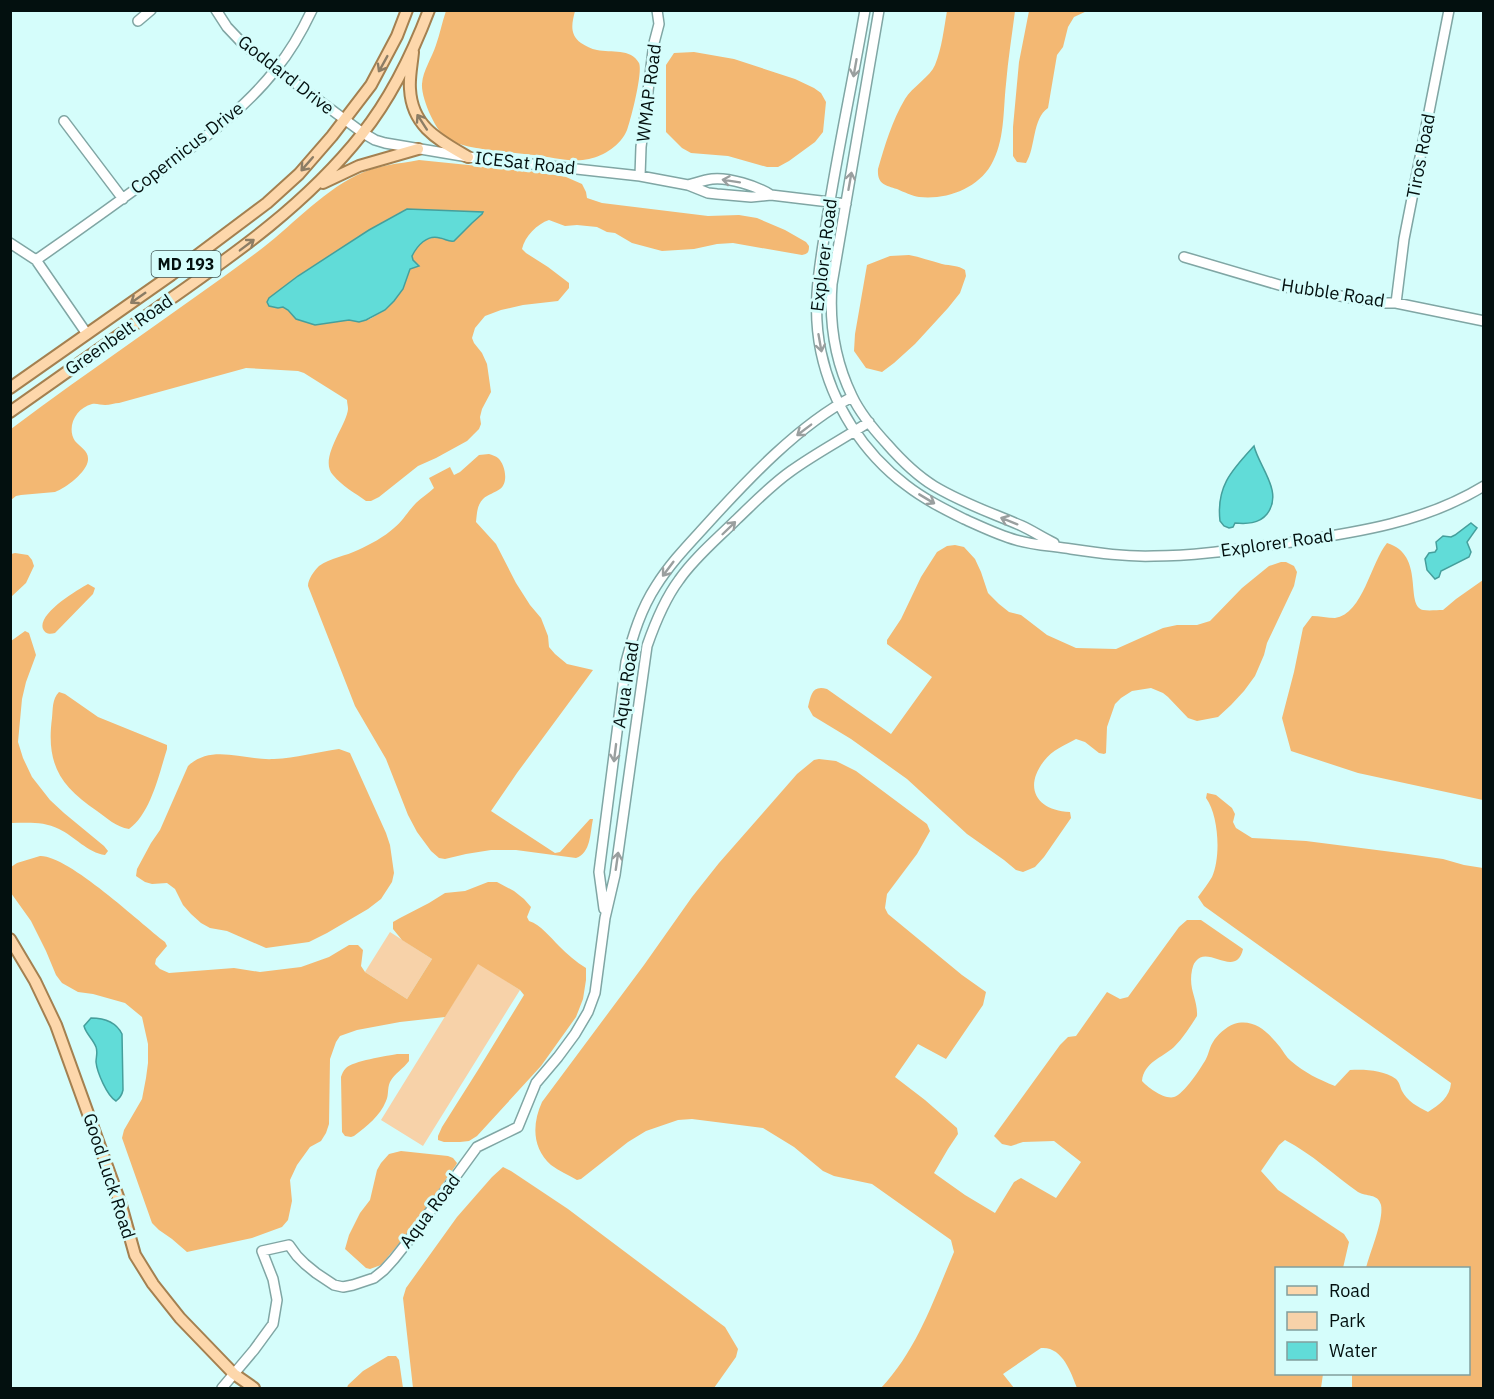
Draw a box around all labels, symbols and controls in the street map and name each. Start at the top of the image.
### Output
street label: Goddard Drive [234,30,339,119]
street label: WMAP Road [631,43,666,143]
one-way arrow [377,54,388,72]
one-way arrow [849,58,860,77]
street label: Copernicus Drive [126,96,248,199]
street label: Tiros Road [1401,112,1440,200]
one-way arrow [415,114,427,131]
street label: ICESat Road [474,146,576,179]
one-way arrow [300,156,314,171]
one-way arrow [845,172,856,191]
one-way arrow [721,176,741,187]
street label: Explorer Road [805,197,842,313]
one-way arrow [238,238,254,251]
road number: MD 193 [152,251,220,277]
street label: Hubble Road [1280,273,1386,312]
street label: Greenbelt Road [60,289,177,380]
one-way arrow [130,292,147,304]
one-way arrow [814,333,825,353]
one-way arrow [796,423,812,436]
one-way arrow [918,493,935,505]
one-way arrow [1001,515,1019,526]
one-way arrow [721,520,736,535]
street label: Explorer Road [1219,523,1335,562]
one-way arrow [662,561,675,577]
street label: Aqua Road [607,640,644,730]
one-way arrow [610,743,621,763]
one-way arrow [612,851,623,871]
street label: Good Luck Road [78,1110,141,1242]
street label: Aqua Road [394,1169,465,1253]
legend [1275,1267,1470,1375]
text: Road [1329,1279,1370,1302]
text: Park [1329,1309,1366,1332]
text: Water [1329,1339,1378,1362]

